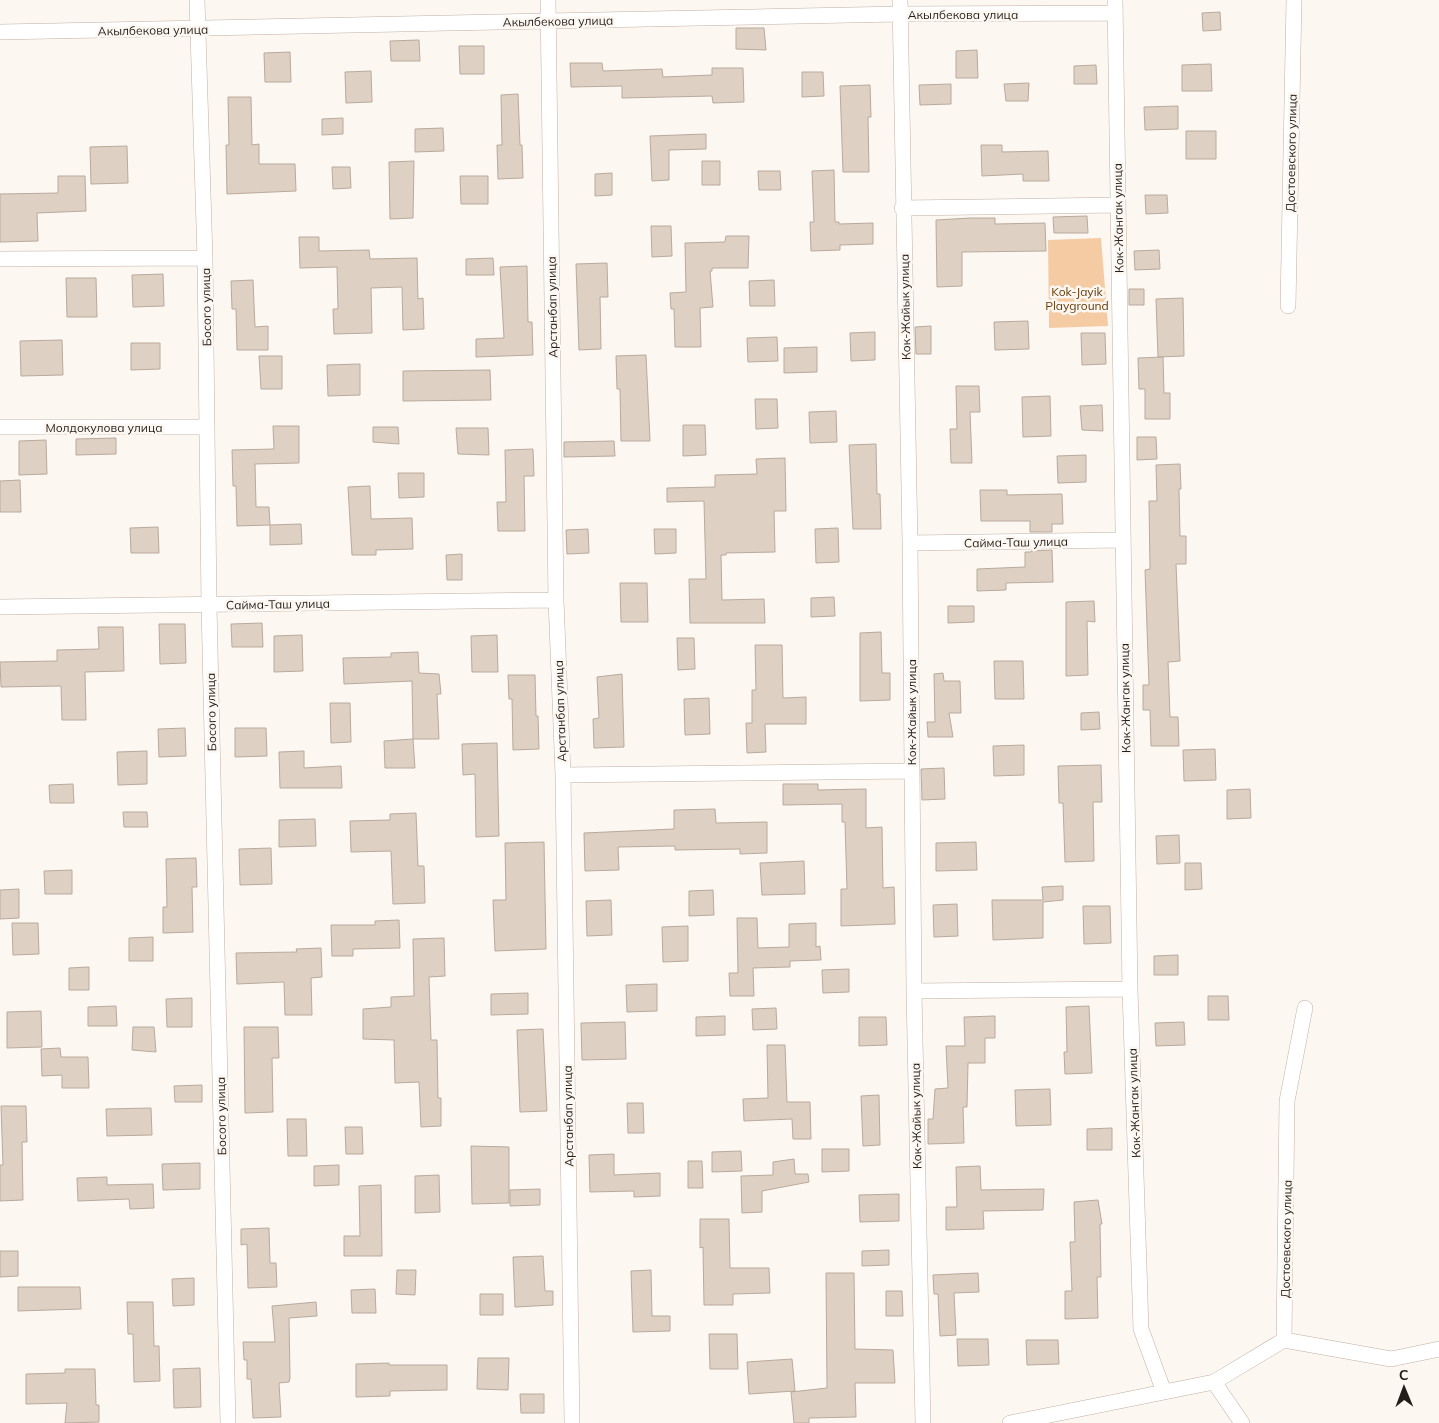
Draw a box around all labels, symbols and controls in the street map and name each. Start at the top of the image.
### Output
street label: Акылбекова улица [908,7,1018,22]
street label: Акылбекова улица [503,13,613,29]
street label: Акылбекова улица [98,22,208,38]
street label: Достоевского улица [1282,94,1300,212]
street label: Кок-Жангак улица [1110,163,1126,273]
street label: Кок-Жайык улица [897,254,913,360]
street label: Арстанбап улица [544,256,560,358]
street label: Босого улица [198,268,214,346]
park label: Kok-Jayik Playground [1045,284,1109,313]
street label: Молдокулова улица [45,420,163,435]
street label: Сайма-Таш улица [964,534,1068,550]
street label: Сайма-Таш улица [226,596,330,612]
street label: Кок-Жангак улица [1117,643,1133,753]
street label: Кок-Жайык улица [904,659,919,765]
street label: Арстанбап улица [551,660,569,762]
street label: Босого улица [203,673,219,751]
street label: Кок-Жангак улица [1125,1048,1143,1158]
street label: Кок-Жайык улица [908,1063,924,1169]
street label: Арстанбап улица [560,1065,576,1167]
street label: Босого улица [213,1077,229,1155]
street label: Достоевского улица [1277,1180,1295,1298]
north arrow [1379,1363,1429,1413]
text: С [1399,1366,1409,1384]

